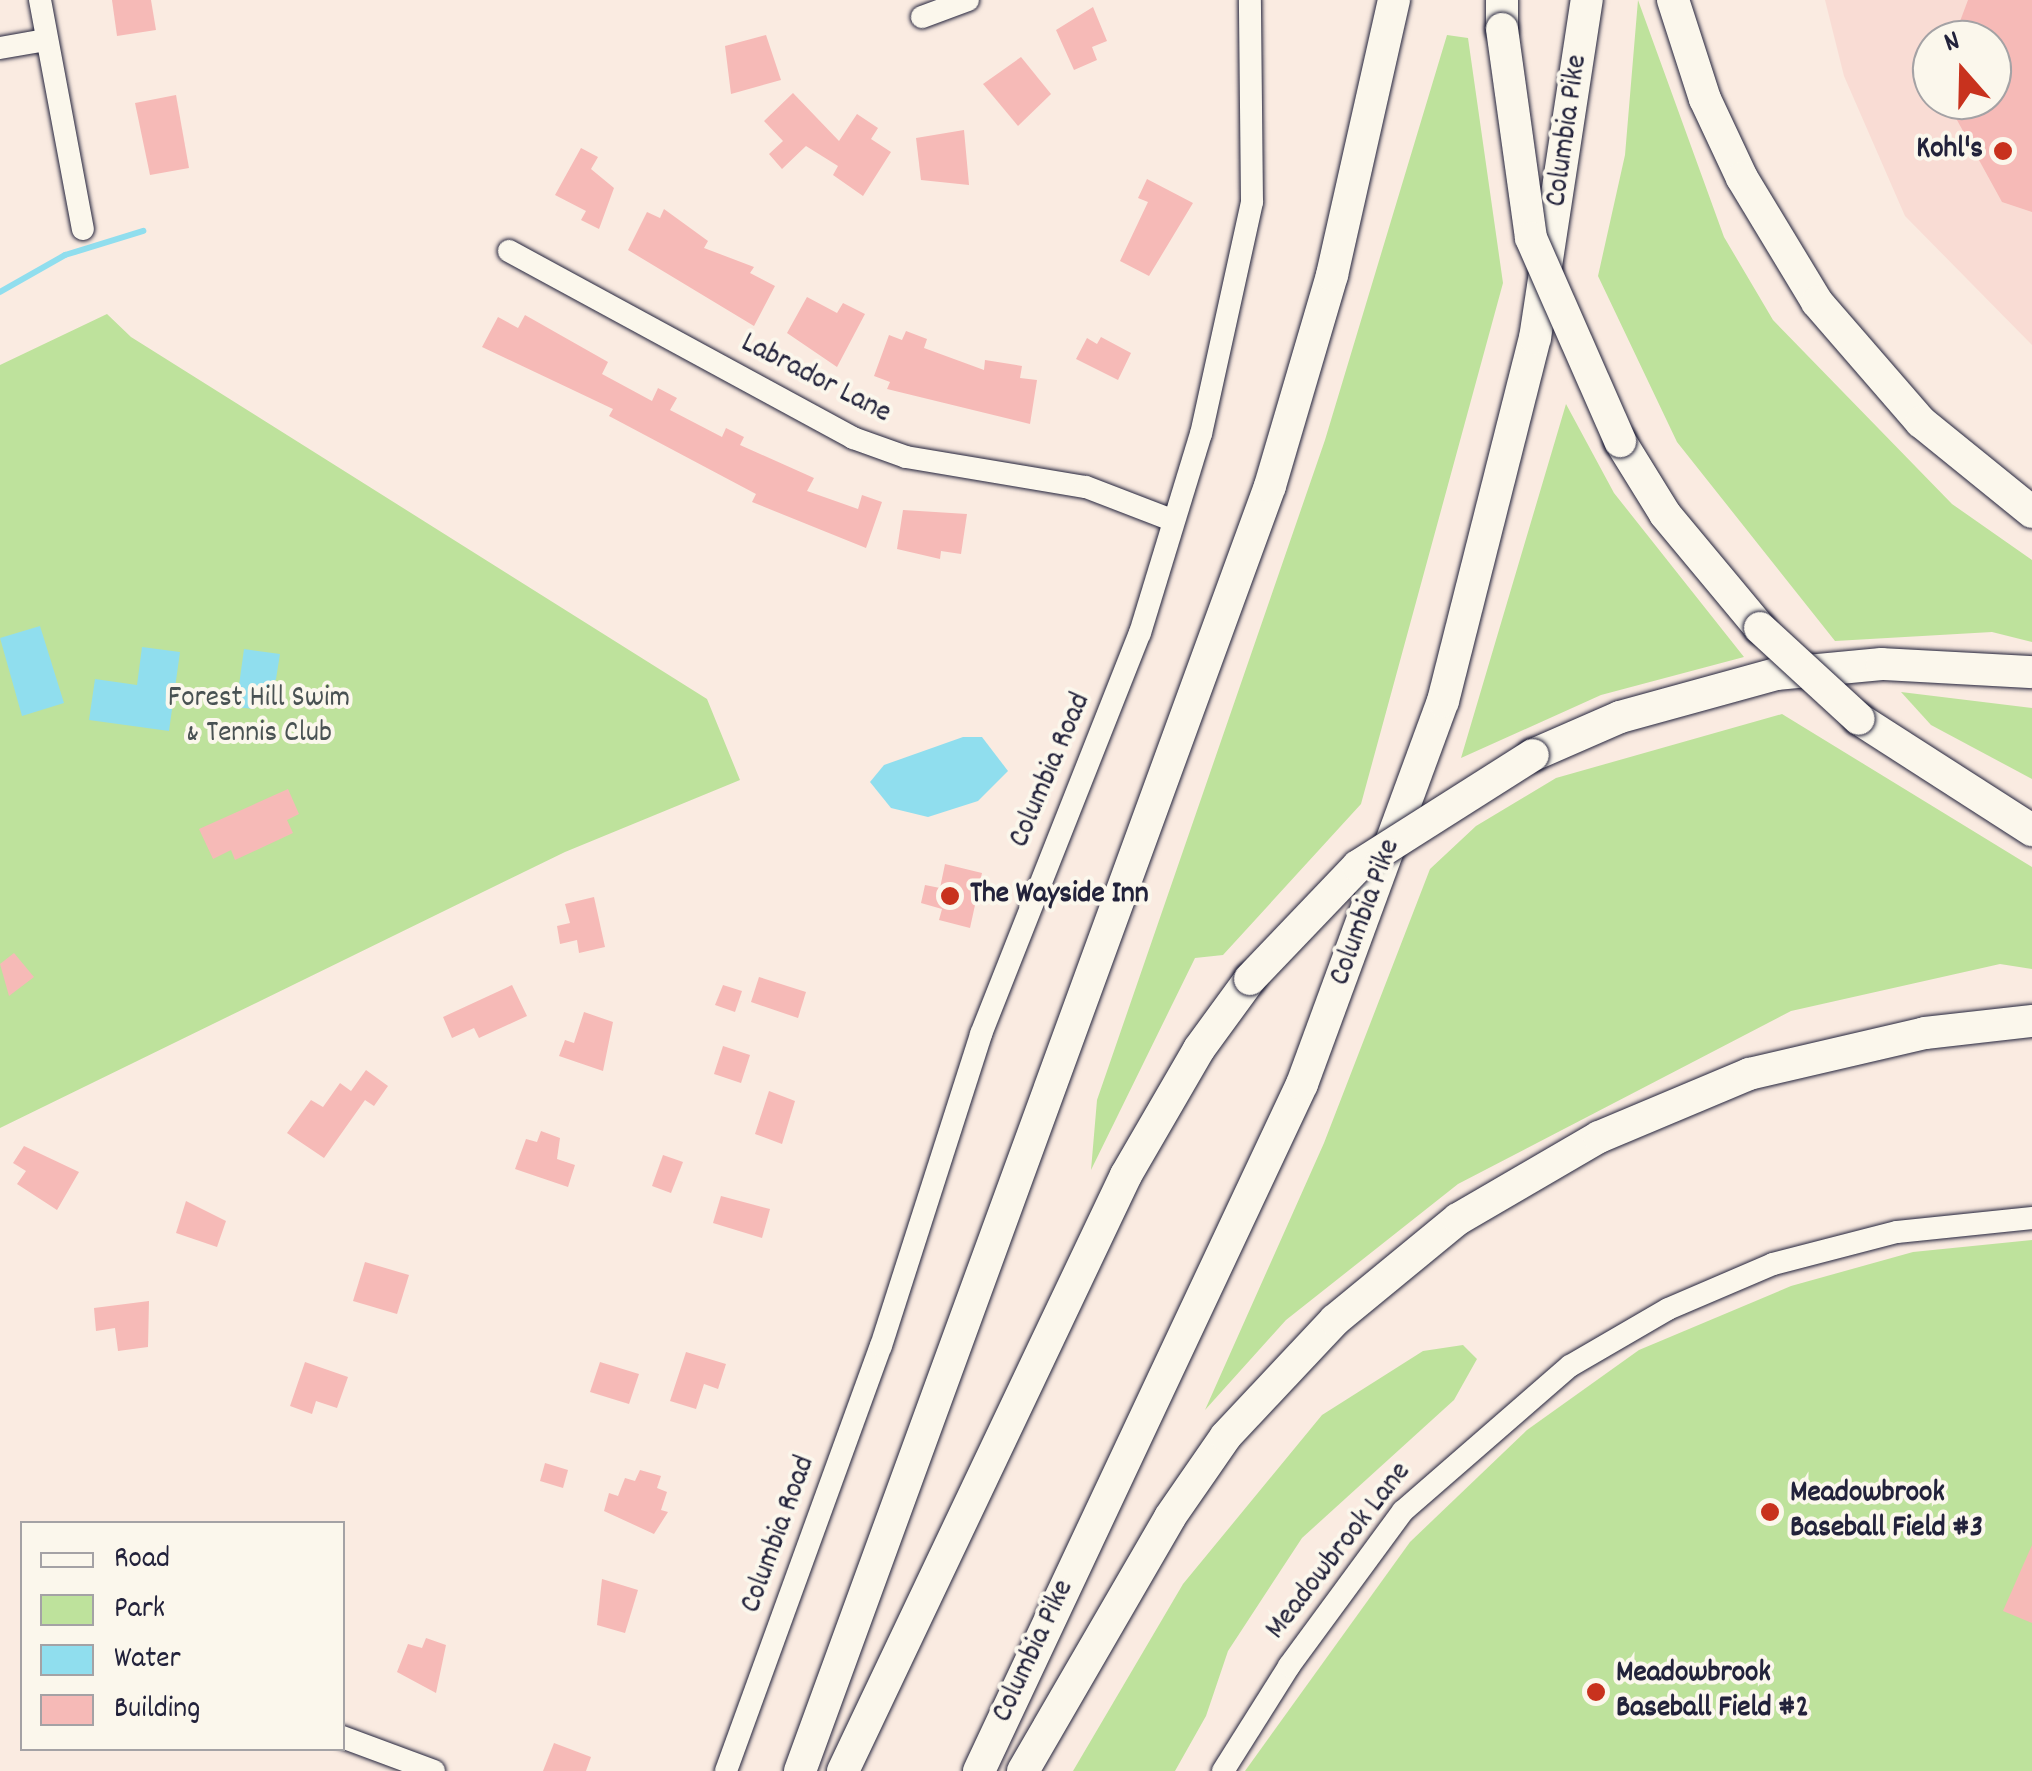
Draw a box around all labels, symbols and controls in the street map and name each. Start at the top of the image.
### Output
north arrow [1912,20,2012,120]
text: N [1939,23,1966,65]
street label: Columbia Pike [1541,53,1597,209]
place label: Kohl's [1916,133,1983,169]
marker: Kohl's [1992,140,2014,162]
street label: Labrador Lane [734,327,896,433]
park label: Forest Hill Swim & Tennis Club [168,682,350,752]
street label: Columbia Road [1003,688,1101,854]
street label: Columbia Pike [1324,835,1410,991]
place label: The Wayside Inn [970,878,1149,914]
marker: The Wayside Inn [939,885,961,907]
street label: Columbia Road [735,1452,825,1618]
street label: Meadowbrook Lane [1260,1456,1420,1648]
place label: Meadowbrook Baseball Field #3 [1790,1477,1983,1548]
marker: Meadowbrook Baseball Field #3 [1759,1501,1781,1523]
legend [20,1521,345,1751]
text: Road [114,1539,170,1582]
street label: Columbia Pike [986,1575,1084,1729]
text: Park [114,1589,165,1632]
text: Water [114,1639,181,1682]
place label: Meadowbrook Baseball Field #2 [1616,1657,1809,1728]
marker: Meadowbrook Baseball Field #2 [1585,1681,1607,1703]
text: Building [114,1689,200,1732]

